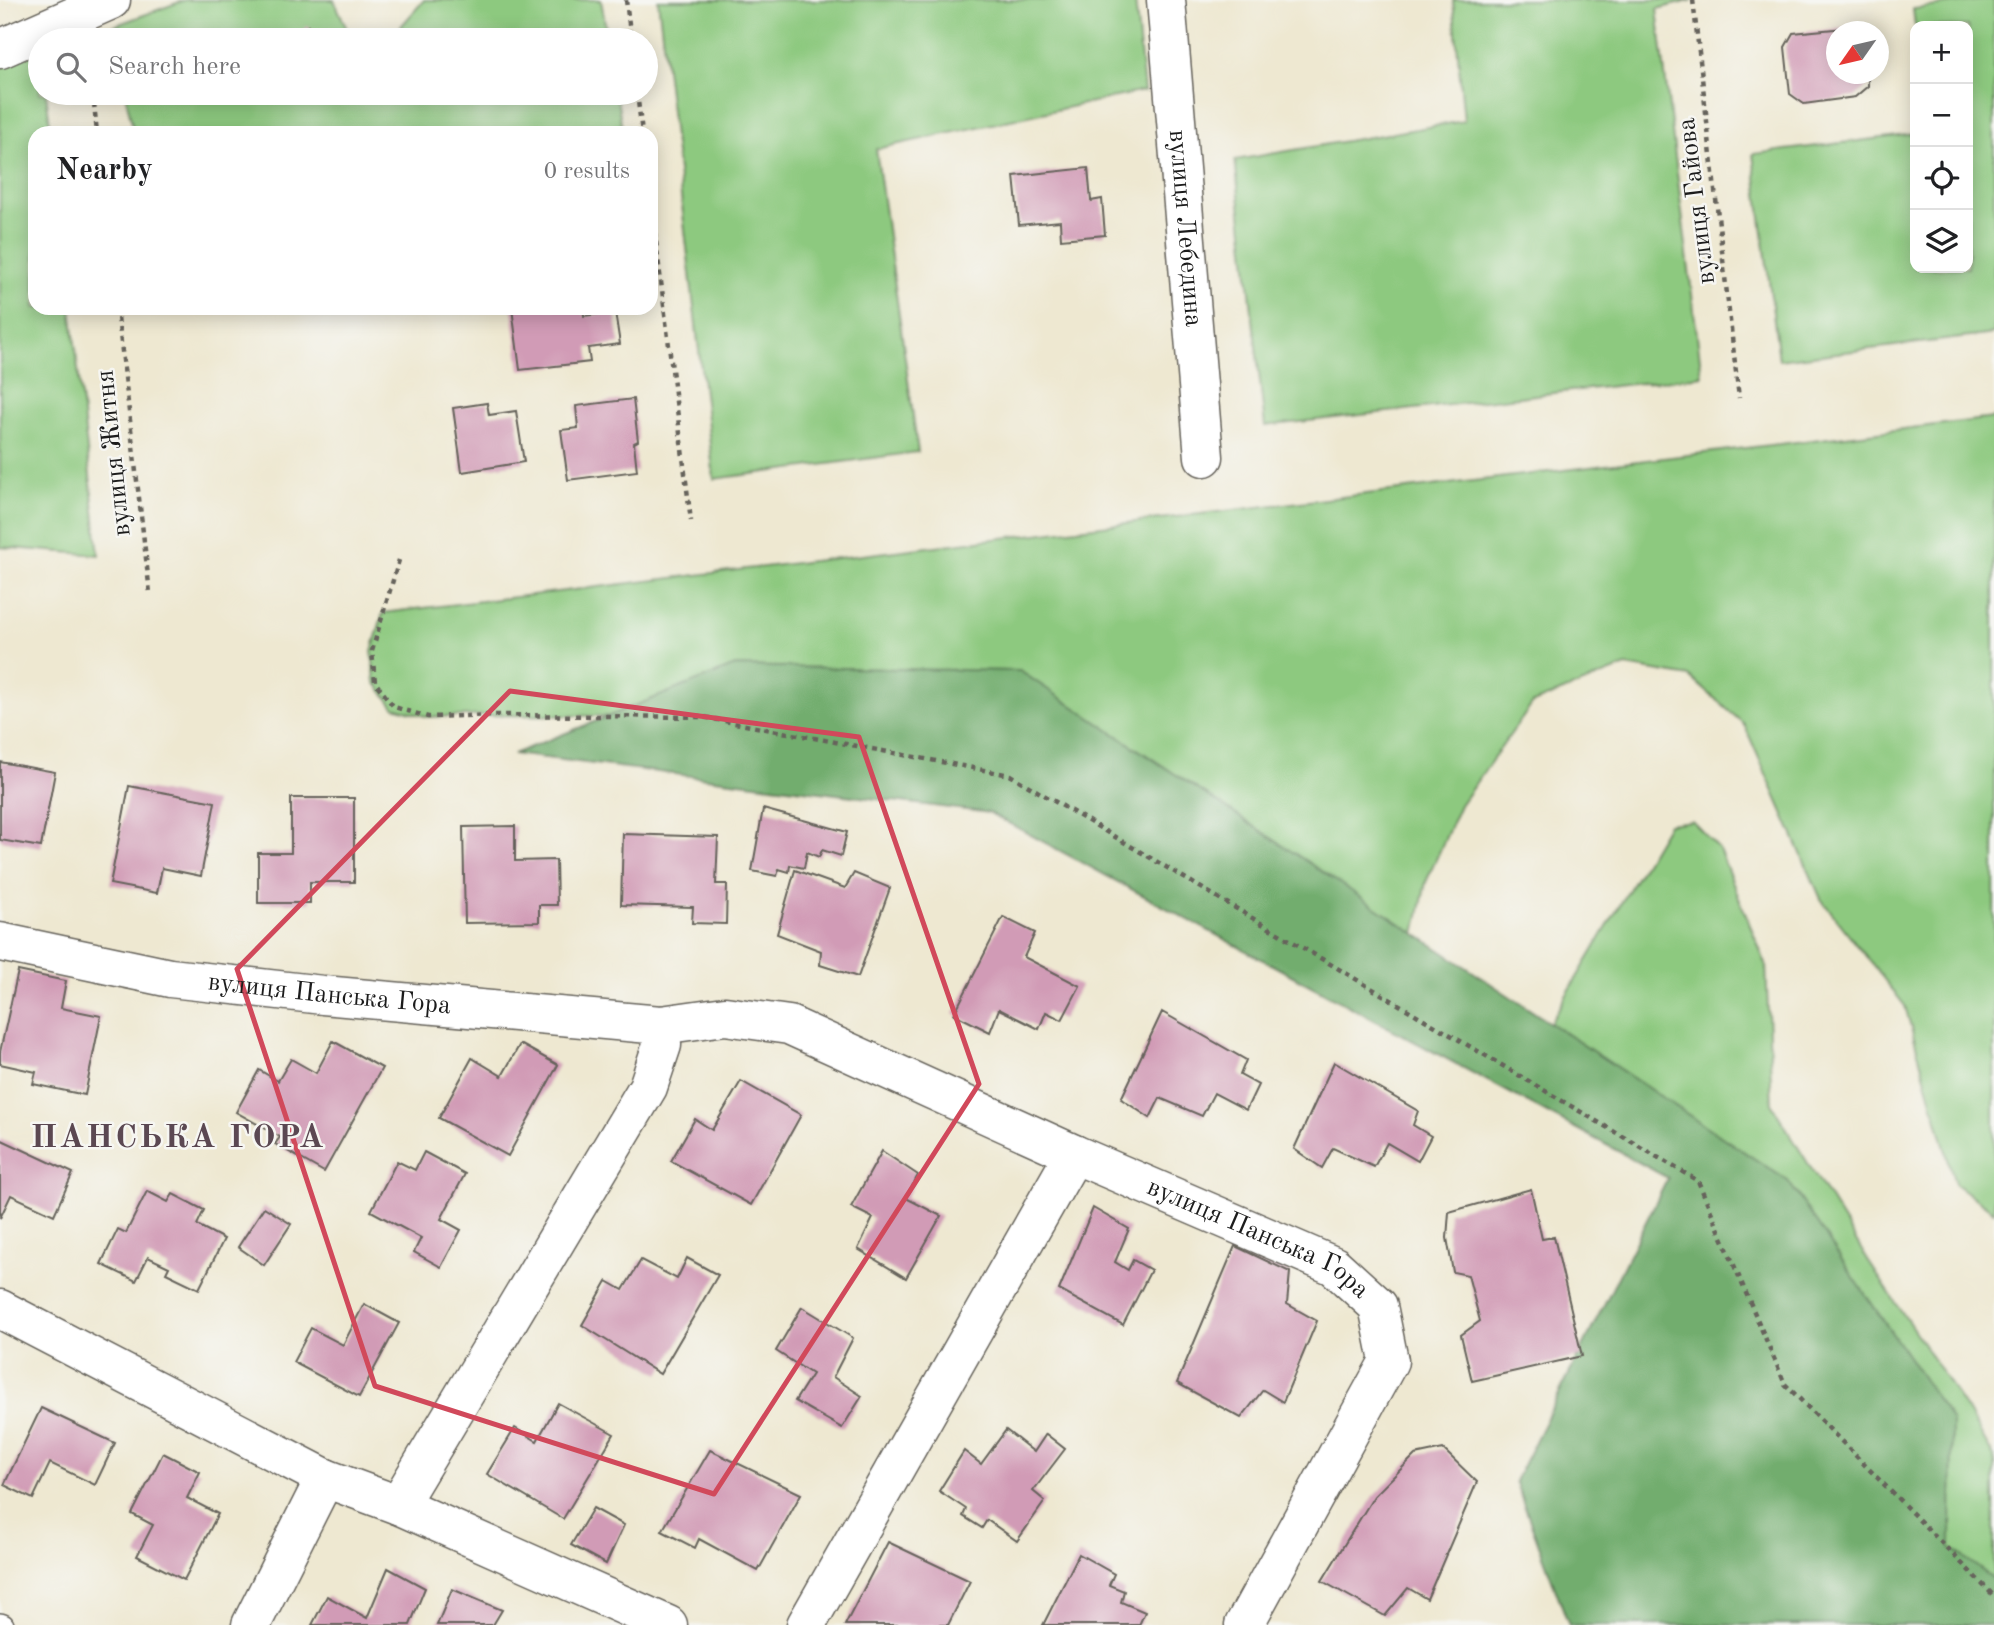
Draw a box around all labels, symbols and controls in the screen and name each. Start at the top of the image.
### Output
north arrow [1826,21,1889,84]
map controls [1910,21,1973,273]
button: + [1910,21,1973,84]
search box [28,28,658,105]
icon: search [52,48,90,86]
text: Search here [108,54,241,80]
button: − [1910,84,1973,147]
street label: вулиця Гайова [1674,116,1720,286]
street label: вулиця Лебедина [1164,129,1206,328]
button: locate [1910,147,1973,210]
text: Nearby [56,156,153,186]
text: 0 results [544,160,630,183]
button: layers [1910,210,1973,273]
street label: вулиця Житня [92,369,136,537]
street label: вулиця Панська Гора [206,969,452,1019]
district label: ПАНСЬКА ГОРА [30,1122,326,1155]
street label: вулиця Панська Гора [1143,1174,1374,1304]

